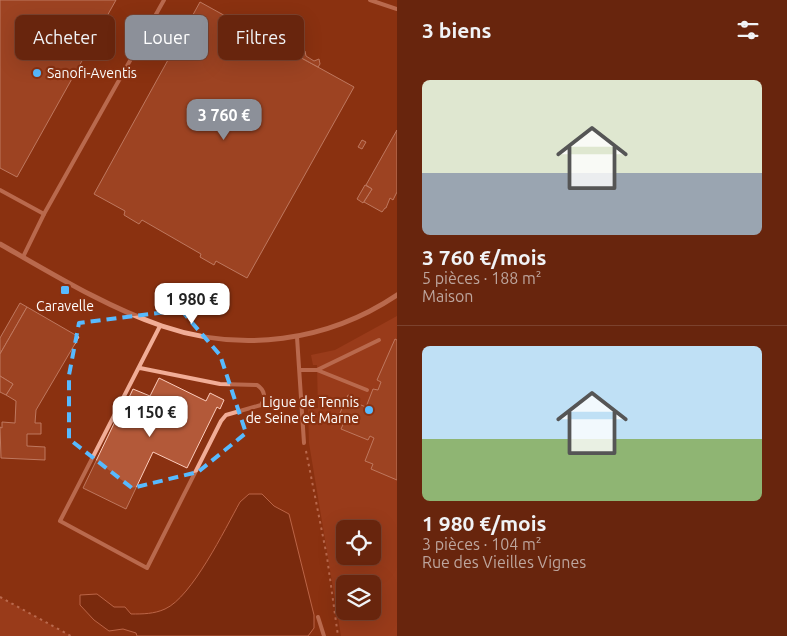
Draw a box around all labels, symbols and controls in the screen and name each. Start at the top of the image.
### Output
chip: Acheter [15,15,115,60]
chip: Louer [125,15,208,60]
chip: Filtres [218,15,304,60]
icon: filters [734,16,762,44]
text: 3 biens [422,18,492,42]
place label: Sanofi-Aventis [47,65,137,81]
marker: Sanofi-Aventis [31,67,43,79]
pin: 3 760 € [178,98,270,141]
text: 3 760 € [198,106,250,124]
icon: home [547,113,637,203]
text: 3 760 €/mois [422,245,547,269]
text: 5 pièces · 188 m² [422,269,542,287]
pin: 1 980 € [146,282,238,325]
marker: Caravelle [59,284,71,296]
text: Maison [422,287,473,305]
text: 1 980 € [166,290,218,308]
place label: Caravelle [36,298,94,314]
icon: home [547,378,637,468]
place label: Ligue de Tennis de Seine et Marne [246,394,359,426]
pin: 1 150 € [104,396,196,438]
text: 1 150 € [124,403,176,421]
marker: Ligue de Tennis de Seine et Marne [363,404,375,416]
text: 1 980 €/mois [422,511,547,535]
map controls [336,520,381,620]
button: locate [336,520,381,565]
text: 3 pièces · 104 m² [422,535,542,553]
text: Rue des Vieilles Vignes [422,553,586,571]
button: layers [336,575,381,620]

